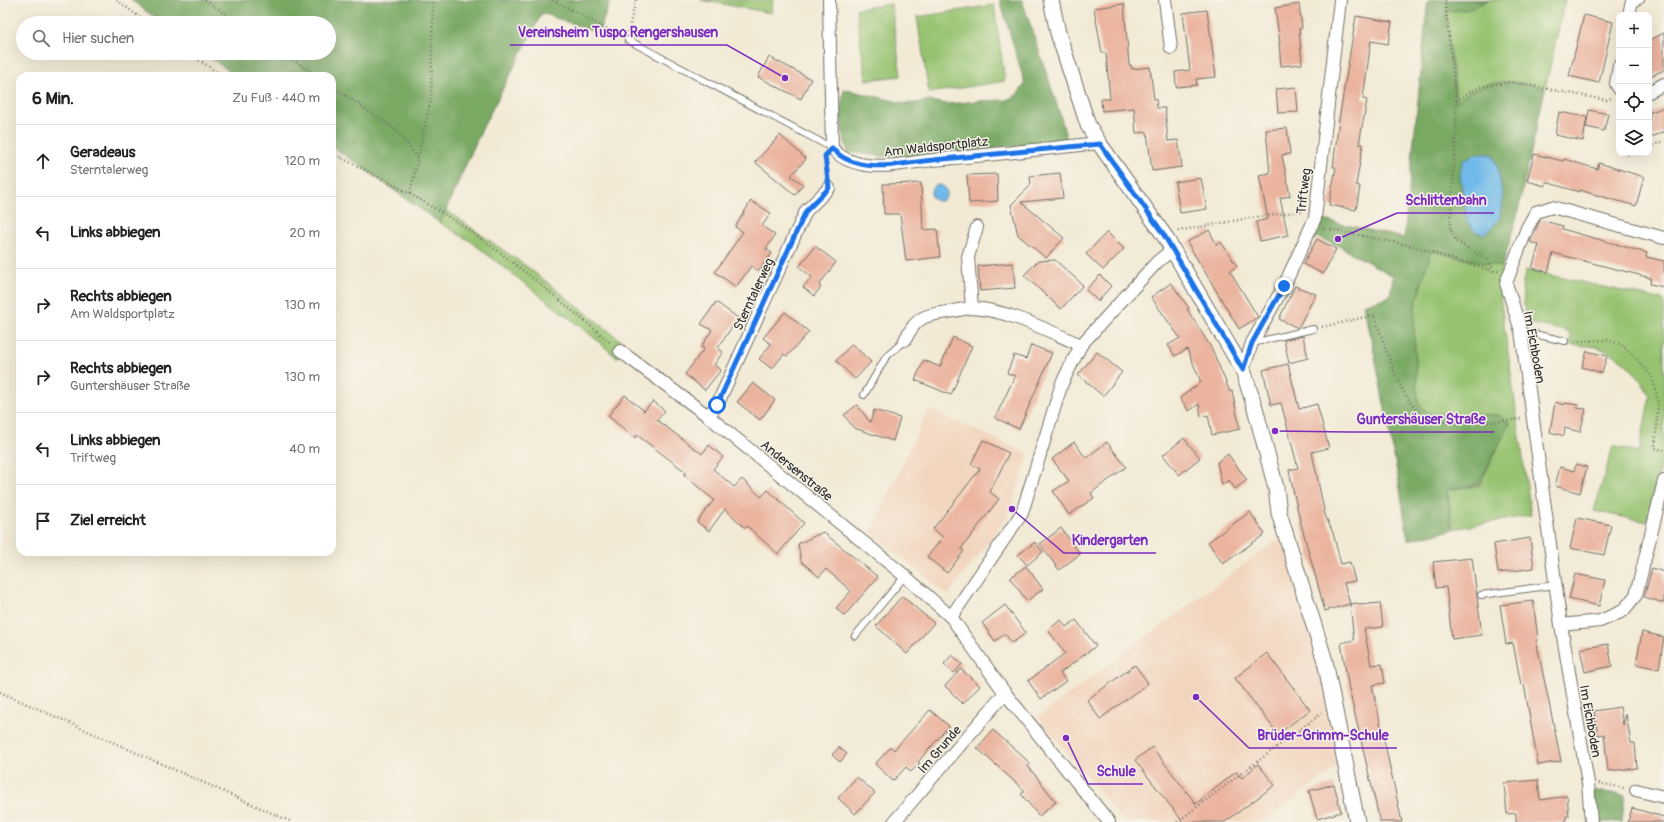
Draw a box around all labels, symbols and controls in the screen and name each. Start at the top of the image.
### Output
map controls [1616,12,1652,156]
button: + [1616,12,1652,48]
search box [16,16,336,60]
callout: Vereinsheim Tuspo Rengershausen [510,19,727,45]
text: Vereinsheim Tuspo Rengershausen [518,24,718,41]
icon: search [30,27,52,49]
text: Hier suchen [62,29,134,48]
button: − [1616,48,1652,84]
button: locate [1616,84,1652,120]
text: 6 Min. [32,88,74,109]
text: Zu Fuß · 440 m [232,90,320,106]
button: layers [1616,120,1652,156]
street label: Am Waldsportplatz [883,134,989,160]
text: Geradeaus [70,143,136,162]
icon: ahead [32,150,54,172]
text: 120 m [284,153,320,169]
text: Sterntalerweg [70,162,148,178]
street label: Triftweg [1293,167,1315,215]
callout: Schlittenbahn [1397,187,1494,213]
text: Schlittenbahn [1405,192,1487,209]
icon: left [32,222,54,244]
text: Links abbiegen [70,223,161,242]
text: 20 m [289,225,320,241]
street label: Sterntalerweg [730,255,778,333]
route end [1275,277,1293,295]
text: Rechts abbiegen [70,287,172,306]
icon: right [32,294,54,316]
text: 130 m [284,297,320,313]
text: Am Waldsportplatz [70,306,175,322]
street label: Im Eichboden [1520,310,1548,385]
text: Rechts abbiegen [70,359,172,378]
icon: right [32,366,54,388]
text: 130 m [284,369,320,385]
text: Guntershäuser Straße [70,378,190,394]
route start [708,396,726,414]
callout: Guntershäuser Straße [1348,406,1494,432]
text: Guntershäuser Straße [1356,411,1487,428]
text: Links abbiegen [70,431,161,450]
street label: Andersenstraße [757,437,836,505]
icon: left [32,438,54,460]
text: 40 m [289,441,320,457]
text: Triftweg [70,450,116,466]
icon: arrive [32,510,54,532]
text: Ziel erreicht [70,511,146,530]
callout: Kindergarten [1064,527,1156,553]
text: Kindergarten [1072,532,1148,549]
street label: Im Eichboden [1576,684,1604,759]
street label: Im Grunde [915,722,965,777]
callout: Brüder-Grimm-Schule [1249,722,1397,748]
text: Brüder-Grimm-Schule [1257,727,1390,744]
callout: Schule [1088,758,1143,784]
text: Schule [1096,763,1137,780]

